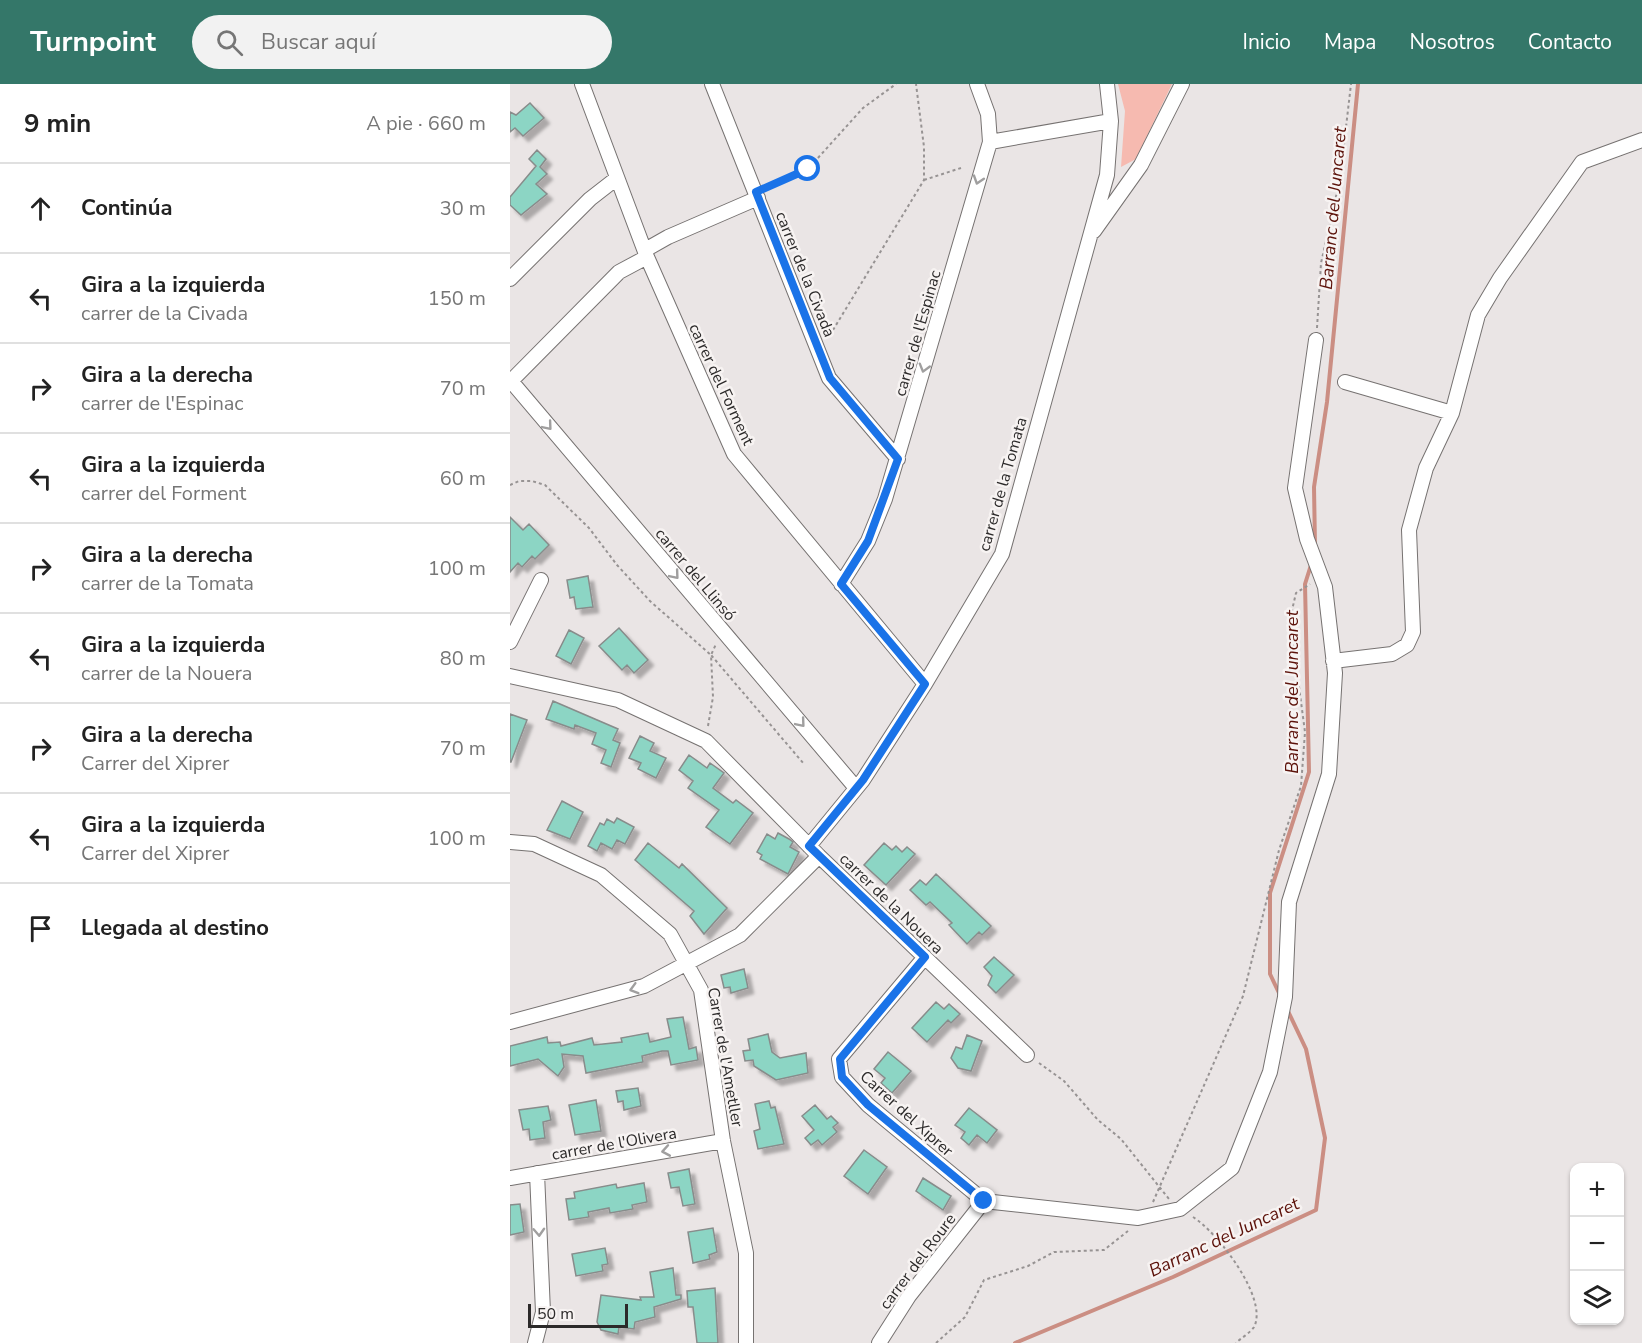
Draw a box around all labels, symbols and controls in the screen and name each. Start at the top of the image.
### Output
search box [192,15,612,69]
text: Turnpoint [30,23,156,61]
icon: search [213,26,246,59]
text: Buscar aquí [261,27,376,57]
text: Inicio [1243,28,1291,56]
text: Mapa [1324,28,1376,56]
text: Nosotros [1409,28,1495,56]
text: Contacto [1528,28,1612,56]
text: 9 min [24,106,91,141]
text: A pie · 660 m [366,110,486,137]
water label: Barranc del Juncaret [1314,125,1352,290]
route start [794,155,820,181]
one-way arrow [973,174,985,185]
icon: ahead [24,192,57,225]
text: Continúa [81,193,172,223]
text: 30 m [440,195,486,222]
street label: carrer de la Civada [770,208,840,340]
street label: carrer de l'Espinac [889,267,947,399]
text: Gira a la izquierda [81,270,265,300]
icon: left [24,282,57,315]
text: 150 m [428,285,486,312]
text: carrer de la Civada [81,300,248,327]
street label: carrer del Forment [683,320,759,449]
text: Gira a la derecha [81,360,253,390]
one-way arrow [919,362,931,373]
icon: right [24,372,57,405]
text: 70 m [440,375,486,402]
text: carrer de l'Espinac [81,390,244,417]
street label: carrer de la Tomata [973,415,1033,554]
one-way arrow [541,419,552,430]
text: Gira a la izquierda [81,450,265,480]
icon: left [24,462,57,495]
text: 60 m [440,465,486,492]
text: carrer del Forment [81,480,246,507]
street label: carrer del Llinsó [650,524,741,626]
text: Gira a la derecha [81,540,253,570]
icon: right [24,552,57,585]
text: 100 m [428,555,486,582]
one-way arrow [667,568,678,579]
text: carrer de la Tomata [81,570,254,597]
water label: Barranc del Juncaret [1280,610,1304,774]
text: Gira a la izquierda [81,630,265,660]
icon: left [24,642,57,675]
text: 80 m [440,645,486,672]
text: carrer de la Nouera [81,660,252,687]
one-way arrow [794,716,805,727]
text: Gira a la derecha [81,720,253,750]
icon: right [24,732,57,765]
text: 70 m [440,735,486,762]
text: Carrer del Xiprer [81,750,229,777]
text: Gira a la izquierda [81,810,265,840]
icon: left [24,822,57,855]
text: 100 m [428,825,486,852]
text: Carrer del Xiprer [81,840,229,867]
street label: carrer de la Nouera [834,848,948,959]
icon: arrive [24,912,57,945]
text: Llegada al destino [81,913,269,943]
one-way arrow [629,982,639,994]
street label: Carrer de l'Ametller [702,986,748,1129]
street label: Carrer del Xiprer [855,1066,958,1162]
street label: carrer de l'Olivera [550,1122,678,1166]
one-way arrow [661,1144,671,1157]
map controls [1570,1163,1624,1325]
button: + [1570,1163,1624,1217]
route end [970,1187,996,1213]
water label: Barranc del Juncaret [1145,1191,1304,1282]
street label: carrer del Roure [874,1209,961,1314]
button: − [1570,1217,1624,1271]
one-way arrow [533,1227,546,1236]
button: layers [1570,1271,1624,1325]
scale bar [528,1301,628,1328]
text: 50 m [537,1303,574,1325]

